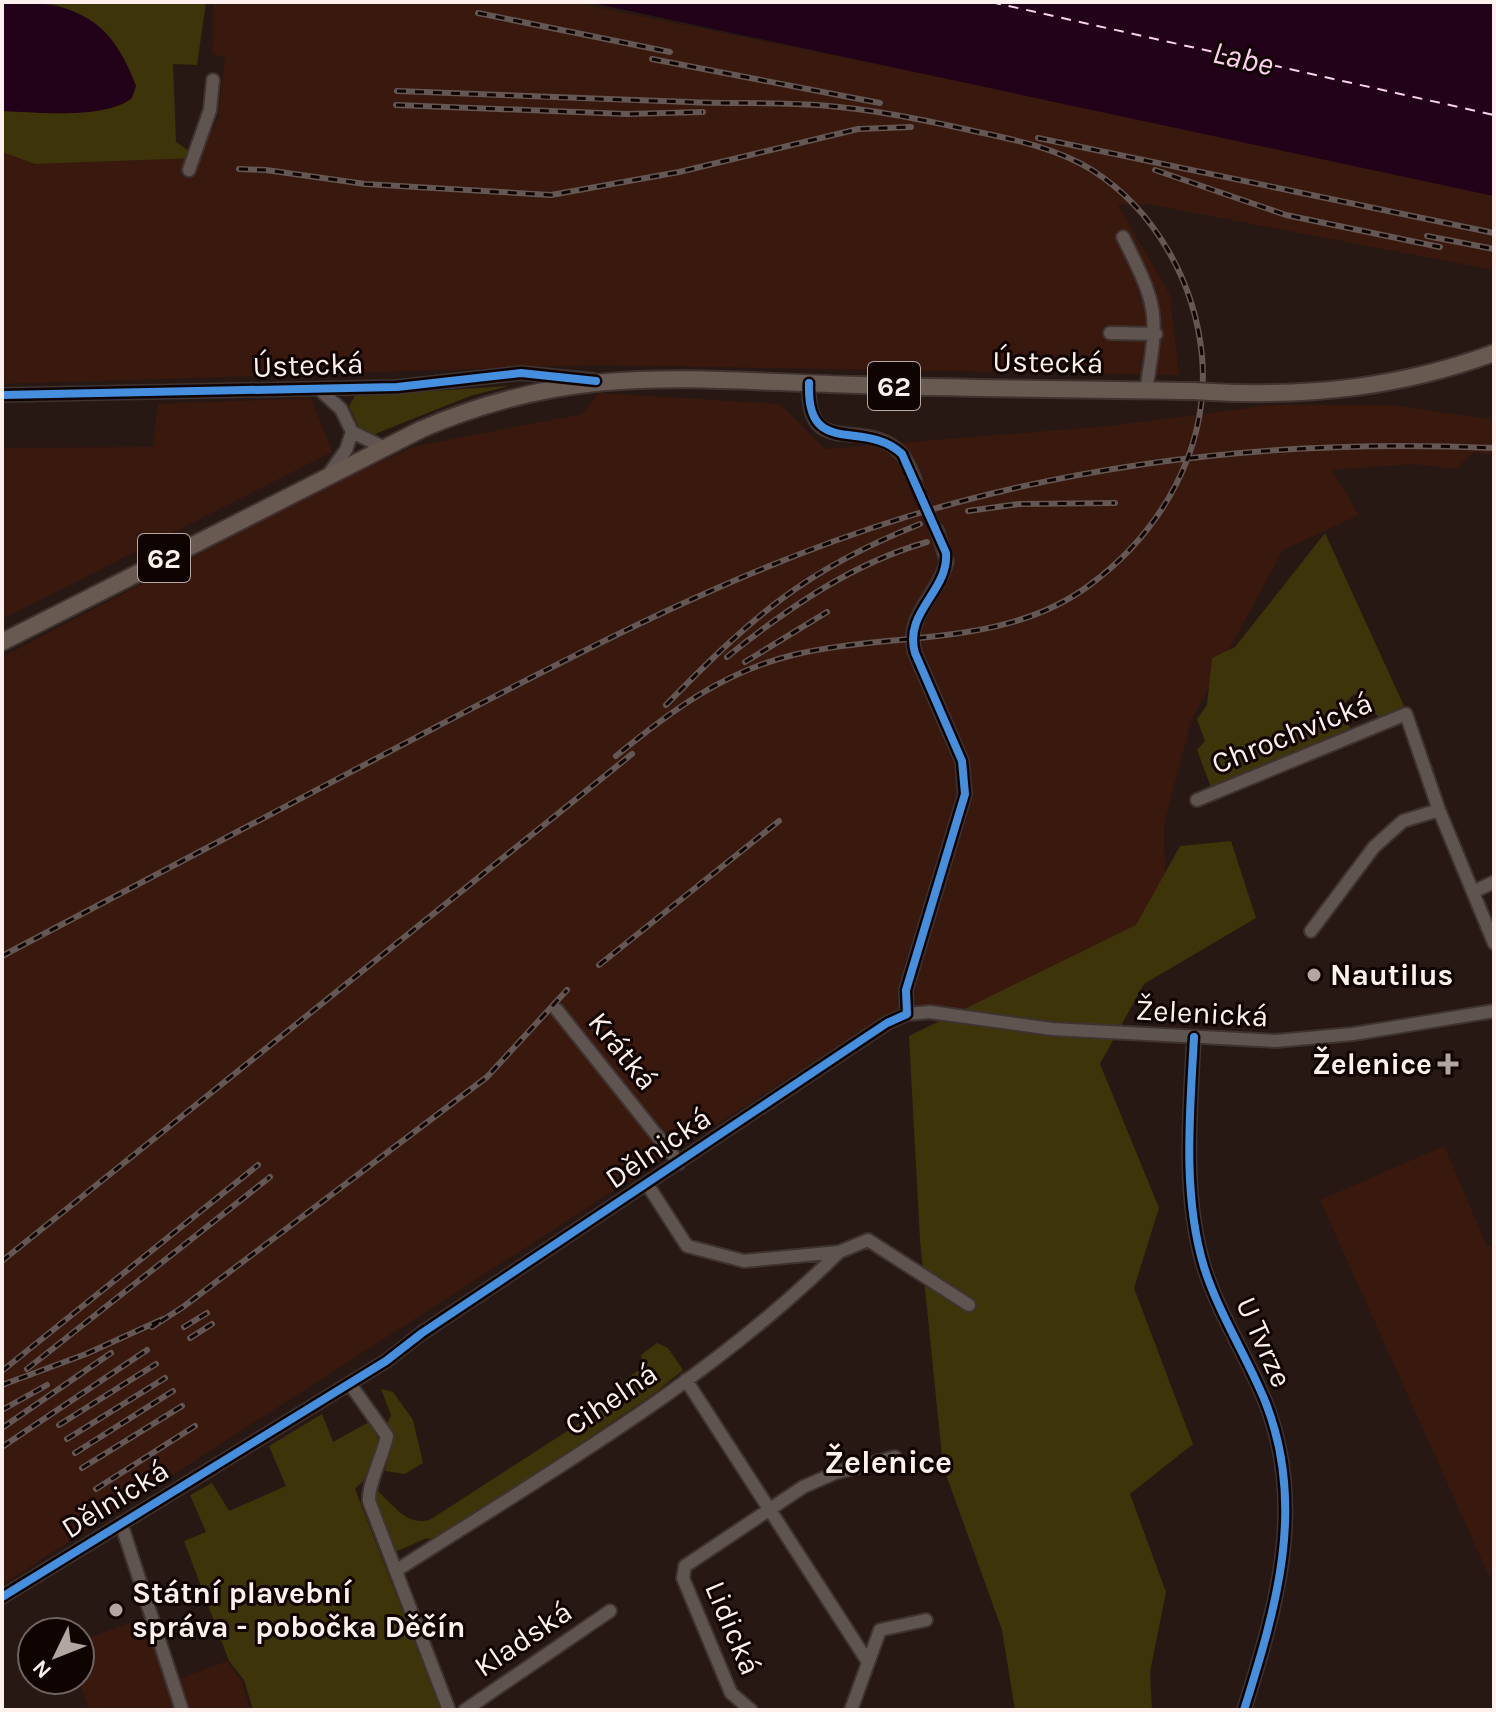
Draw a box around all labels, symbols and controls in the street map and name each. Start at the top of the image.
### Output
water label: Labe [1209,34,1277,83]
street label: Ústecká [992,343,1104,381]
street label: Ústecká [252,345,364,385]
road number: 62 [868,362,920,410]
road number: 62 [138,534,190,582]
street label: Chrochvická [1206,684,1378,782]
place label: Nautilus [1330,957,1453,993]
marker: Nautilus [1305,966,1323,984]
street label: Želenická [1135,992,1269,1034]
street label: Krátká [581,1005,665,1097]
place label: Želenice [1312,1046,1432,1082]
marker: Želenice [1439,1055,1457,1073]
street label: Dělnická [598,1100,718,1196]
street label: U Tvrze [1228,1291,1300,1393]
street label: Cihelná [558,1355,664,1443]
district label: Želenice [824,1443,952,1481]
street label: Dělnická [55,1452,175,1546]
place label: Státní plavební správa - pobočka Děčín [132,1575,465,1645]
street label: Lidická [697,1576,769,1680]
street label: Kladská [467,1593,579,1685]
marker: Státní plavební správa - pobočka Děčín [107,1601,125,1619]
north arrow [16,1616,96,1696]
text: N [27,1654,57,1684]

